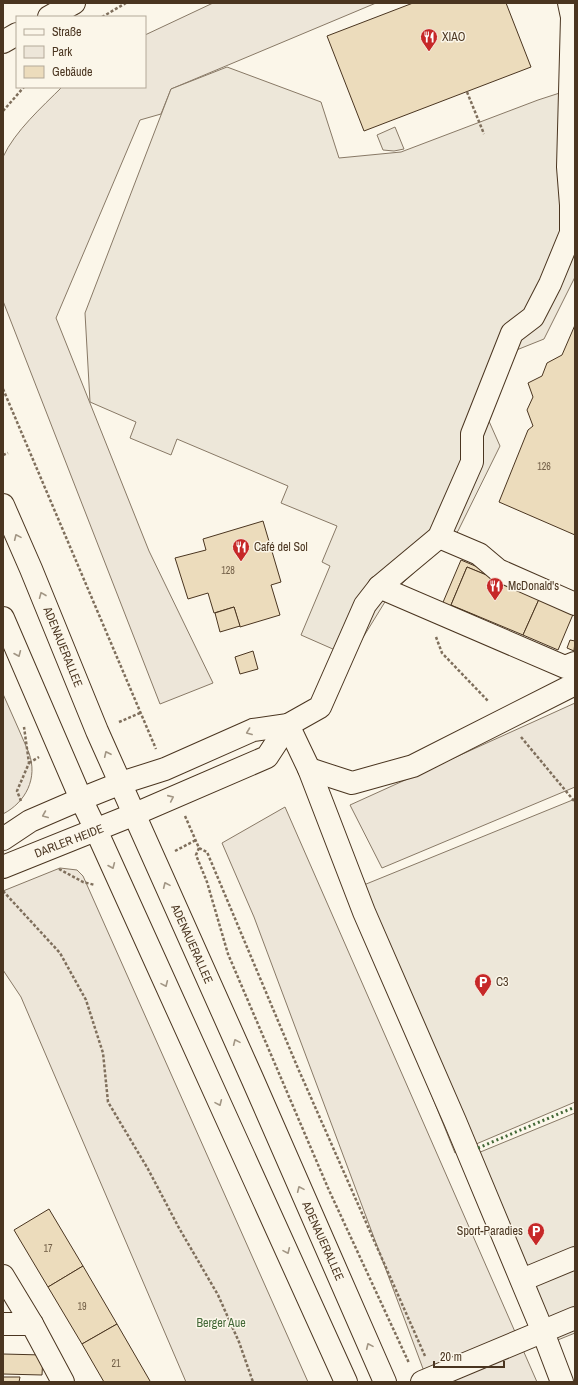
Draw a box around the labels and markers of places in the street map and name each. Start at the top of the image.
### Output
restaurant icon: XIAO [419,27,439,52]
place label: XIAO [442,29,466,45]
restaurant icon: Café del Sol [231,537,251,562]
place label: Café del Sol [254,539,308,555]
restaurant icon: McDonald's [485,576,505,601]
place label: McDonald's [508,578,559,594]
parking icon: C3 [473,972,493,997]
place label: C3 [496,974,509,990]
parking icon: Sport-Paradies [526,1221,546,1246]
place label: Sport-Paradies [457,1223,523,1239]

